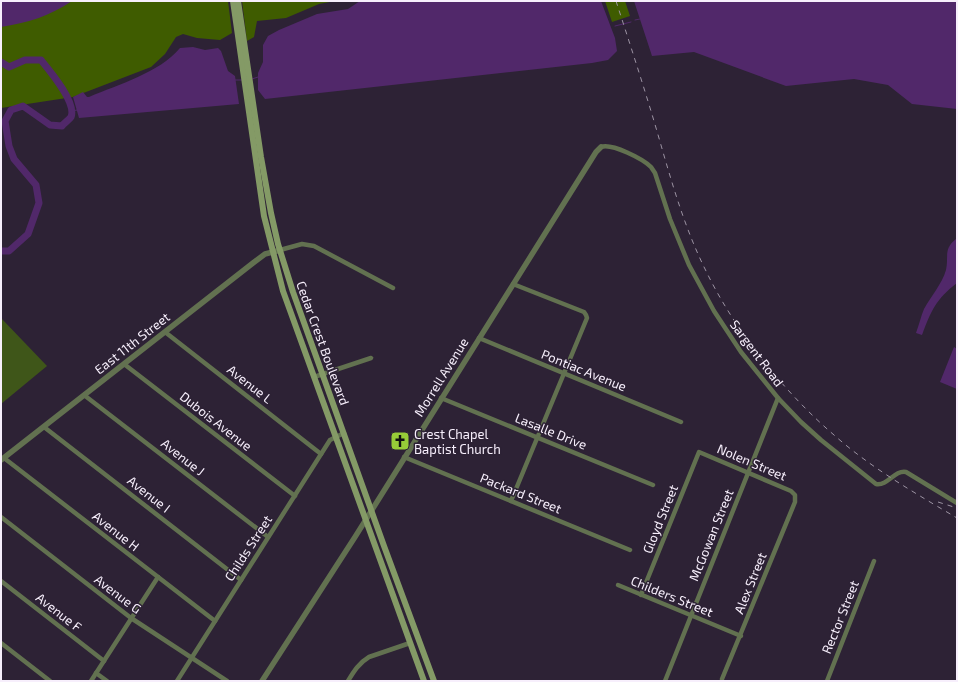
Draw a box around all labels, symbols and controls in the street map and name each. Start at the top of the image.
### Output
street label: Cedar Crest Boulevard [293,279,353,407]
street label: East 11th Street [91,309,173,377]
street label: Sargent Road [727,317,787,389]
street label: Morrell Avenue [410,335,472,419]
street label: Pontiac Avenue [539,346,629,394]
street label: Avenue L [224,361,276,407]
street label: Dubois Avenue [177,388,255,454]
street label: Lasalle Drive [513,409,589,453]
place label: Crest Chapel Baptist Church [414,426,501,457]
church icon: Crest Chapel Baptist Church [389,430,411,452]
street label: Avenue J [158,435,208,479]
street label: Nolen Street [715,440,789,484]
street label: Packard Street [478,469,564,517]
street label: Avenue I [124,472,174,516]
street label: Gloyd Street [639,482,681,556]
street label: McGowan Street [685,487,737,583]
street label: Avenue H [89,508,143,554]
street label: Childs Street [221,512,275,584]
street label: Alex Street [730,550,770,616]
street label: Avenue G [91,571,145,617]
street label: Childers Street [629,572,716,620]
street label: Rector Street [818,578,862,656]
street label: Avenue F [33,589,85,635]

